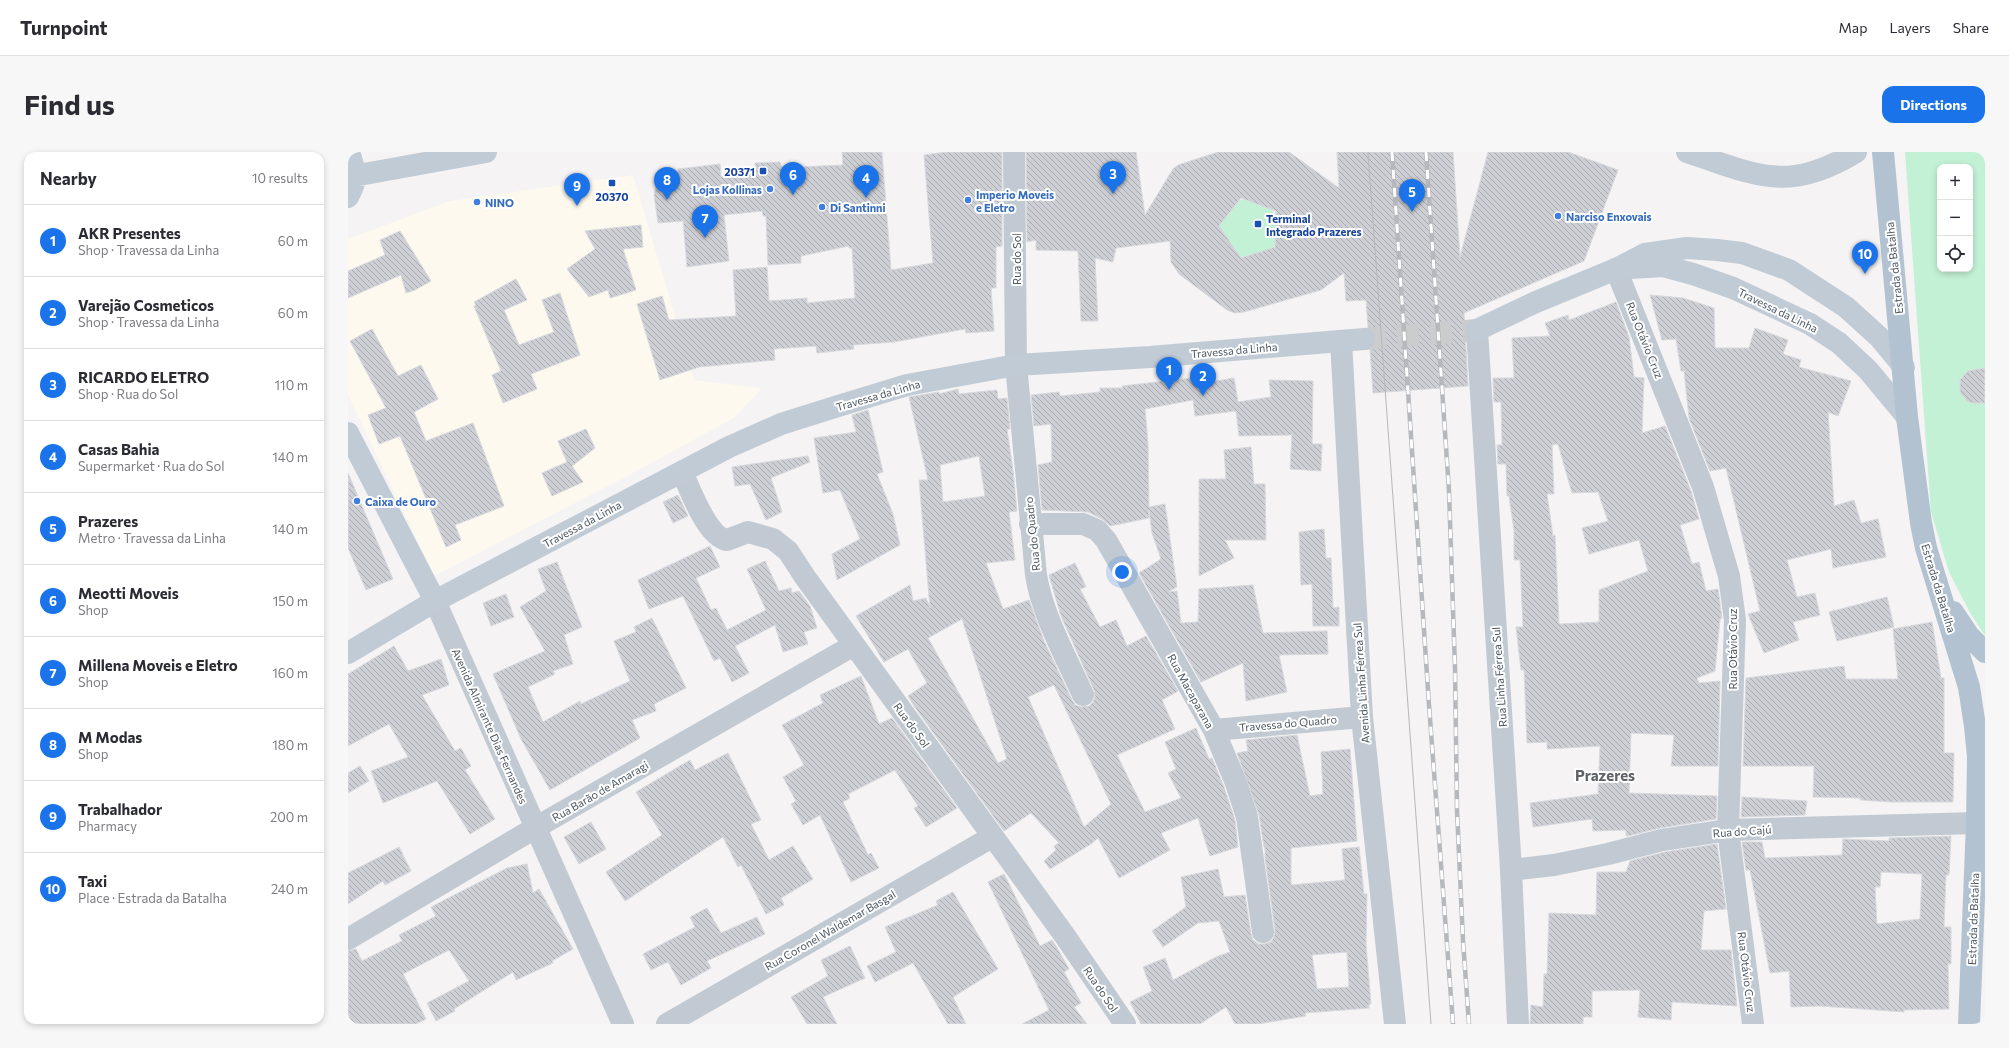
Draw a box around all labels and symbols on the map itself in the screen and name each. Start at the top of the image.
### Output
pin: 3 [1100,161,1126,194]
pin: 6 [780,162,806,195]
place label: 20371 [724,165,755,178]
pin: 4 [853,165,879,198]
marker: 20371 [758,166,768,176]
pin: 8 [654,167,680,200]
pin: 9 [564,173,590,206]
marker: 20370 [607,178,617,188]
pin: 5 [1399,179,1425,212]
place label: Lojas Kollinas [693,183,762,196]
marker: Lojas Kollinas [765,184,775,194]
place label: Imperio Moveis e Eletro [976,188,1054,214]
place label: 20370 [595,190,629,203]
marker: Imperio Moveis e Eletro [963,195,973,205]
place label: NINO [485,196,514,209]
marker: NINO [472,197,482,207]
place label: Di Santinni [830,201,886,214]
marker: Di Santinni [817,202,827,212]
pin: 7 [692,205,718,238]
place label: Narciso Enxovais [1566,210,1652,223]
marker: Narciso Enxovais [1553,211,1563,221]
place label: Terminal Integrado Prazeres [1266,212,1362,238]
marker: Terminal Integrado Prazeres [1253,219,1263,229]
street label: Estrada da Batalha [1883,221,1905,315]
street label: Rua do Sol [1010,233,1023,285]
pin: 10 [1852,241,1878,274]
street label: Travessa da Linha [1736,285,1820,335]
street label: Rua Otávio Cruz [1624,300,1666,381]
street label: Travessa da Linha [1190,340,1278,360]
pin: 1 [1156,357,1182,390]
pin: 2 [1190,363,1216,396]
street label: Travessa da Linha [834,377,922,413]
place label: Caixa de Ouro [365,495,436,508]
marker: Caixa de Ouro [352,496,362,506]
street label: Rua do Quadro [1022,496,1042,572]
street label: Travessa da Linha [541,498,623,550]
street label: Estrada da Batalha [1919,542,1959,634]
your location [1112,562,1132,582]
street label: Rua Otávio Cruz [1726,608,1739,690]
street label: Avenida Linha Férrea Sul [1350,622,1372,744]
street label: Rua Linha Férrea Sul [1489,626,1509,728]
street label: Avenida Almirante Dias Fernandes [450,646,530,806]
street label: Rua Macaparana [1165,652,1217,730]
street label: Rua do Sol [891,700,933,750]
street label: Travessa do Quadro [1239,712,1338,734]
street label: Rua Barão de Amaragi [550,758,651,824]
district label: Prazeres [1575,766,1635,784]
street label: Rua do Cajú [1712,822,1772,840]
street label: Estrada da Batalha [1965,873,1981,965]
street label: Rua Coronel Waldemar Basgal [762,887,898,973]
street label: Rua Otávio Cruz [1736,931,1758,1014]
street label: Rua do Sol [1081,964,1121,1014]

